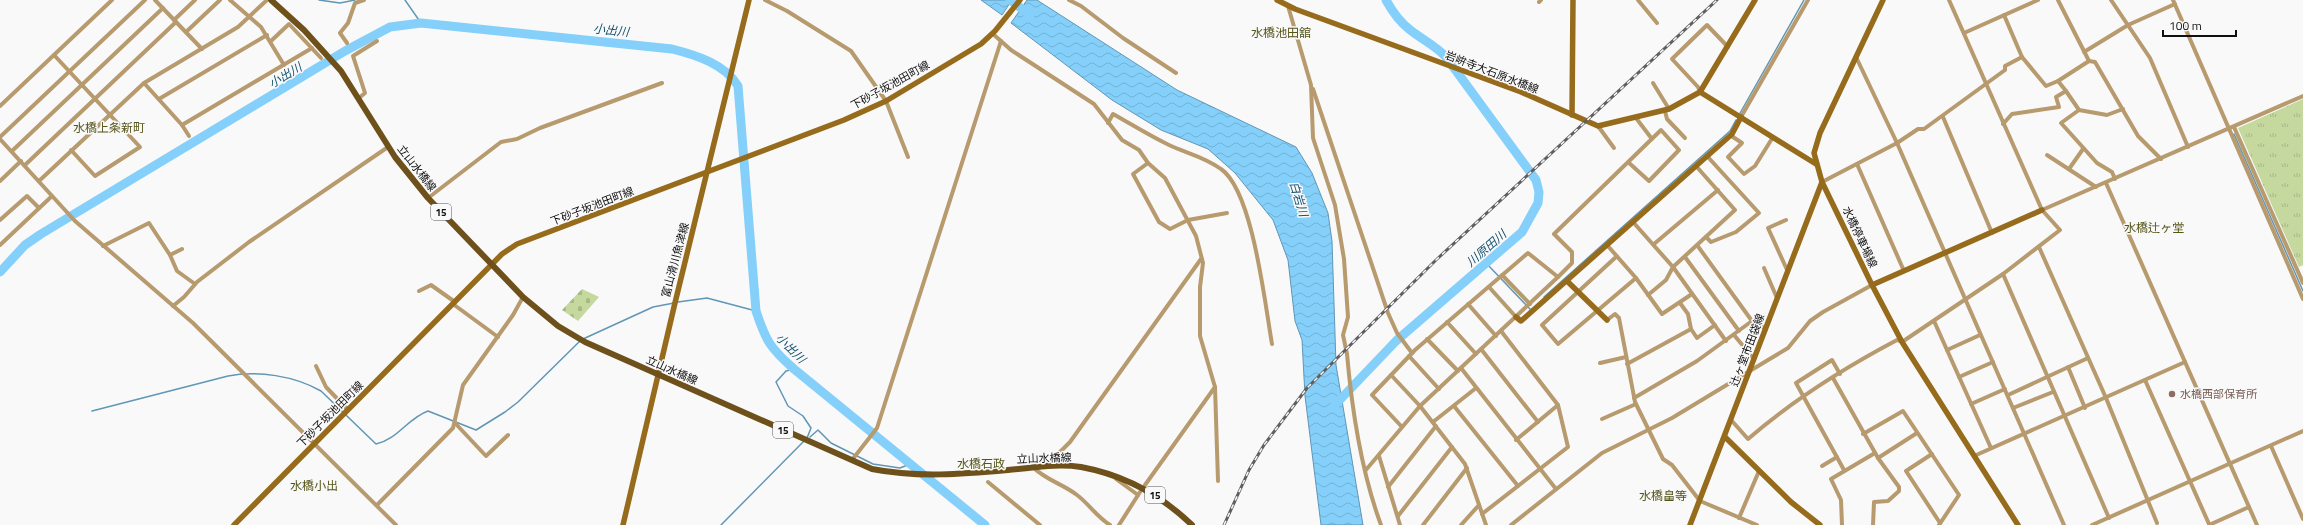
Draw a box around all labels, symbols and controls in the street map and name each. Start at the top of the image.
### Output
scale bar [2163,12,2236,38]
text: 100 m [2169,16,2202,35]
water label: 小出川 [592,19,632,42]
district label: 水橋池田舘 [1251,23,1311,42]
street label: 岩峅寺大石原水橋線 [1443,47,1541,97]
water label: 小出川 [265,57,307,92]
street label: 下砂子坂池田町線 [848,57,932,113]
district label: 水橋上条新町 [73,118,145,137]
street label: 立山水橋線 [394,141,440,195]
water label: 白岩川 [1285,179,1314,221]
street label: 下砂子坂池田町線 [548,183,636,229]
road number: 15 [431,204,451,220]
street label: 水橋停車場線 [1839,204,1881,270]
district label: 水橋辻ヶ堂 [2124,218,2184,237]
street label: 富山滑川魚津線 [657,221,693,299]
water label: 川原田川 [1462,224,1512,271]
street label: 辻ヶ堂市田袋線 [1726,311,1768,389]
water label: 小出川 [772,329,812,369]
street label: 立山水橋線 [644,352,700,388]
street label: 下砂子坂池田町線 [293,377,367,451]
place label: 水橋西部保育所 [2180,386,2258,402]
marker: 水橋西部保育所 [2167,389,2177,399]
road number: 15 [773,422,793,438]
street label: 立山水橋線 [1016,449,1072,467]
district label: 水橋石政 [957,454,1005,473]
district label: 水橋小出 [290,476,338,495]
district label: 水橋畠等 [1639,486,1687,505]
road number: 15 [1145,487,1165,503]

